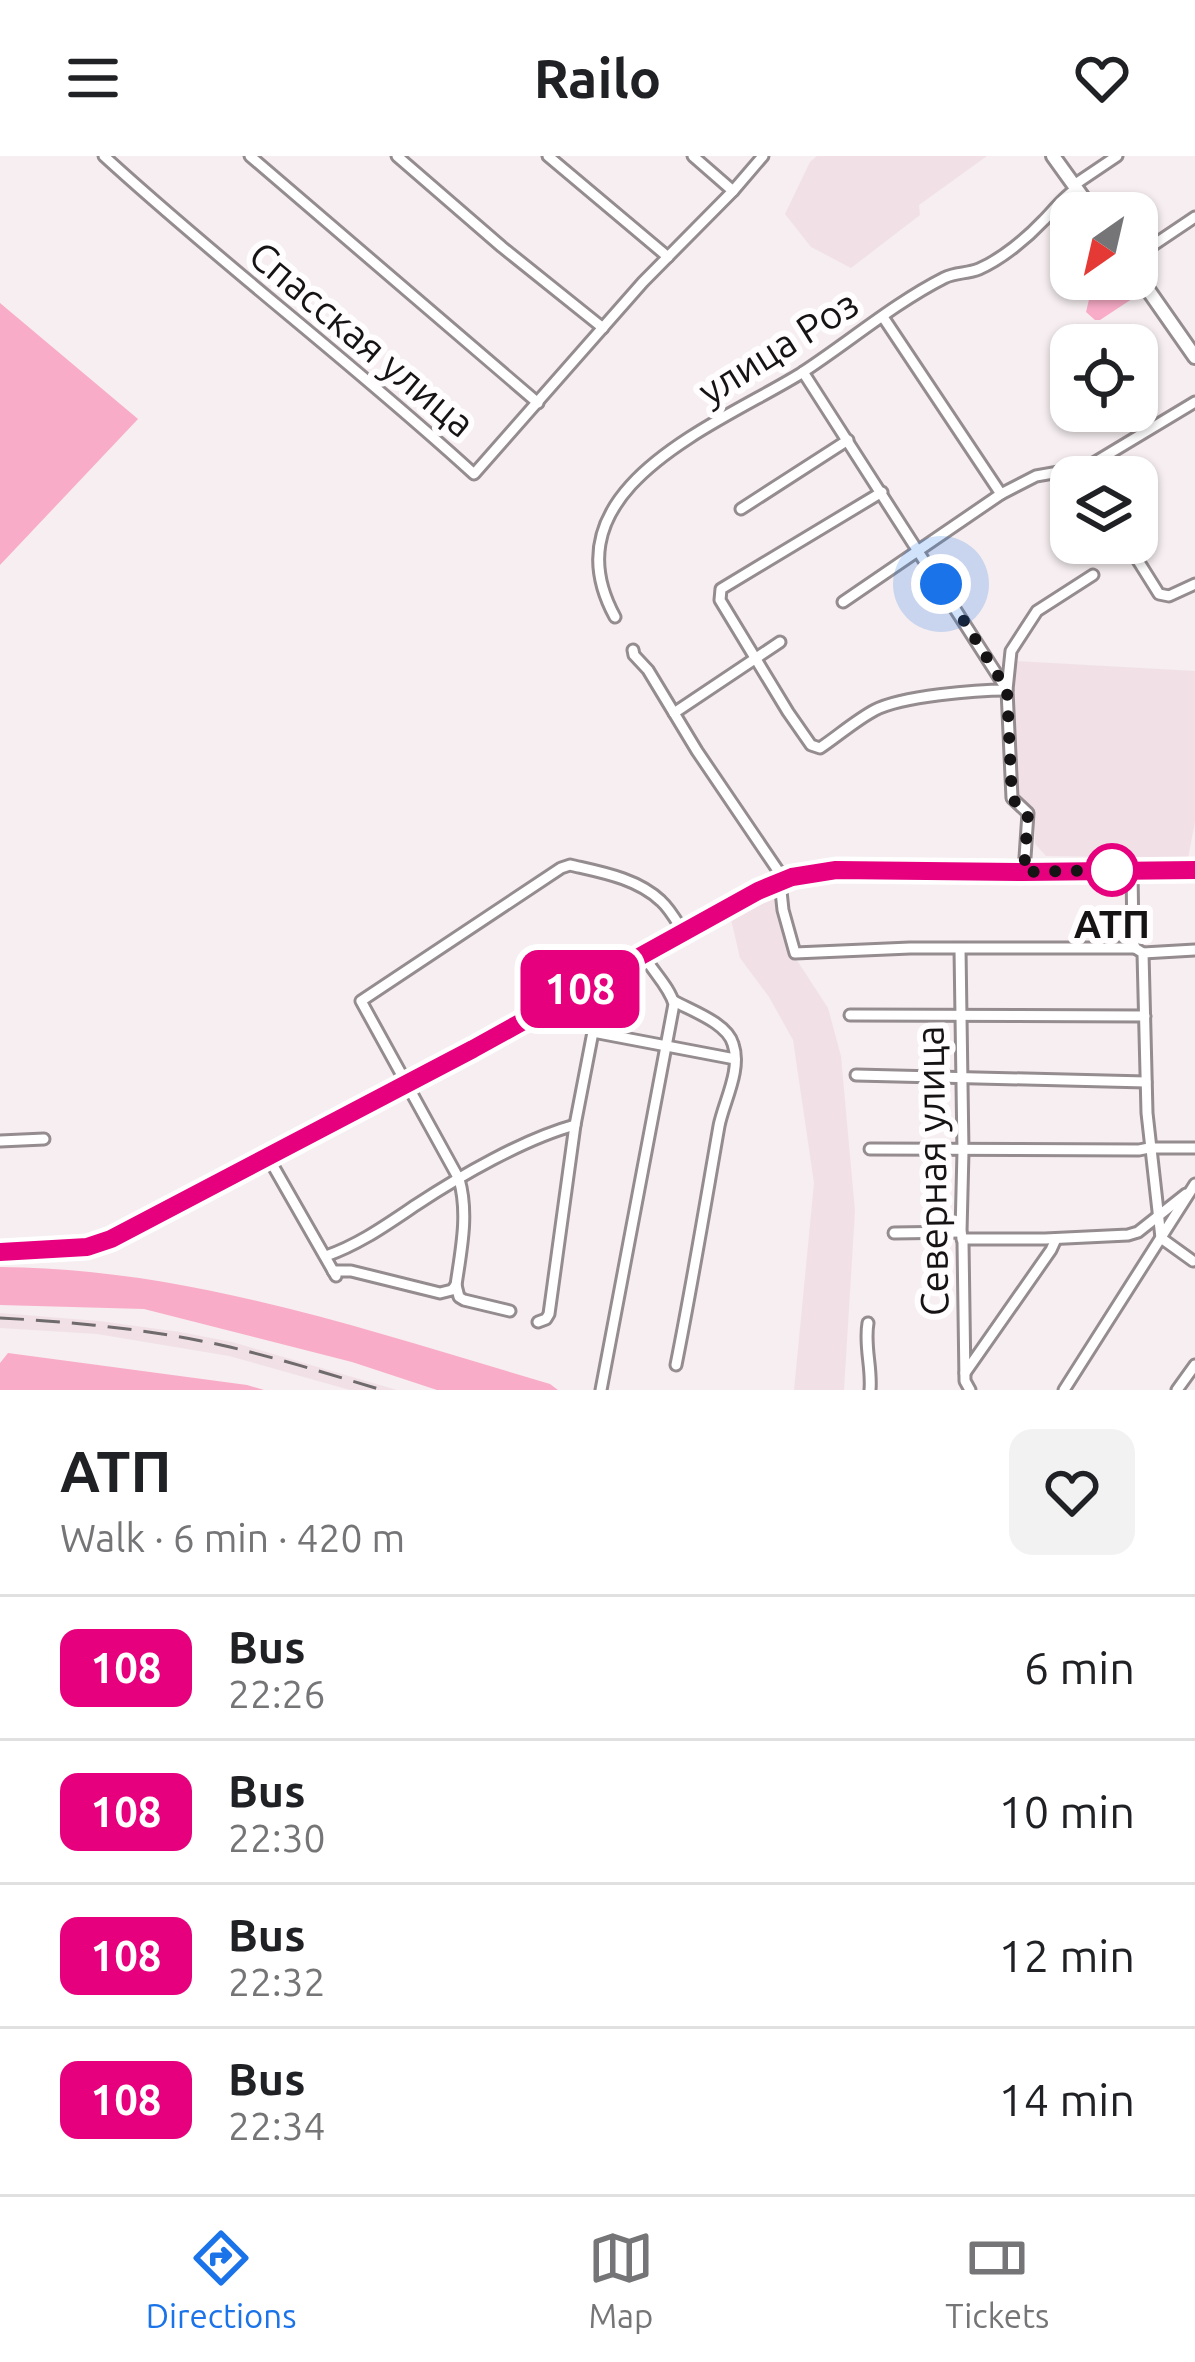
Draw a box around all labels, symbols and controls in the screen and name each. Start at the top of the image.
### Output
icon: menu [60,45,126,111]
icon: heart [1069,45,1135,111]
text: Railo [534,48,661,108]
north arrow [1050,192,1158,300]
map controls [1050,192,1158,564]
street label: Спасская улица [242,232,483,445]
street label: улица Роз [690,281,865,412]
button: locate [1050,324,1158,432]
button: layers [1050,456,1158,564]
your location [911,554,971,614]
marker: АТП [1087,845,1137,895]
place label: АТП [1074,902,1150,945]
line badge: 108 [511,950,649,1028]
text: 108 [544,965,616,1012]
street label: Северная улица [907,1025,956,1317]
button: heart [1009,1429,1135,1555]
text: АТП [60,1439,172,1503]
text: Walk · 6 min · 420 m [60,1516,405,1559]
text: Bus [228,1621,305,1672]
text: 6 min [1024,1642,1135,1693]
text: 108 [90,1644,162,1691]
text: 22:26 [228,1672,326,1715]
text: Bus [228,1765,305,1816]
text: 10 min [998,1786,1135,1837]
text: 108 [90,1788,162,1835]
text: 22:30 [228,1816,326,1859]
text: Bus [228,1909,305,1960]
text: 12 min [998,1930,1135,1981]
text: 108 [90,1932,162,1979]
text: 22:32 [228,1960,326,2003]
text: Bus [228,2053,305,2104]
text: 14 min [998,2074,1135,2125]
text: 108 [90,2076,162,2123]
text: 22:34 [228,2104,326,2147]
tab: Directions [146,2225,297,2334]
tab: Map [588,2225,654,2334]
tab: Tickets [945,2225,1049,2334]

